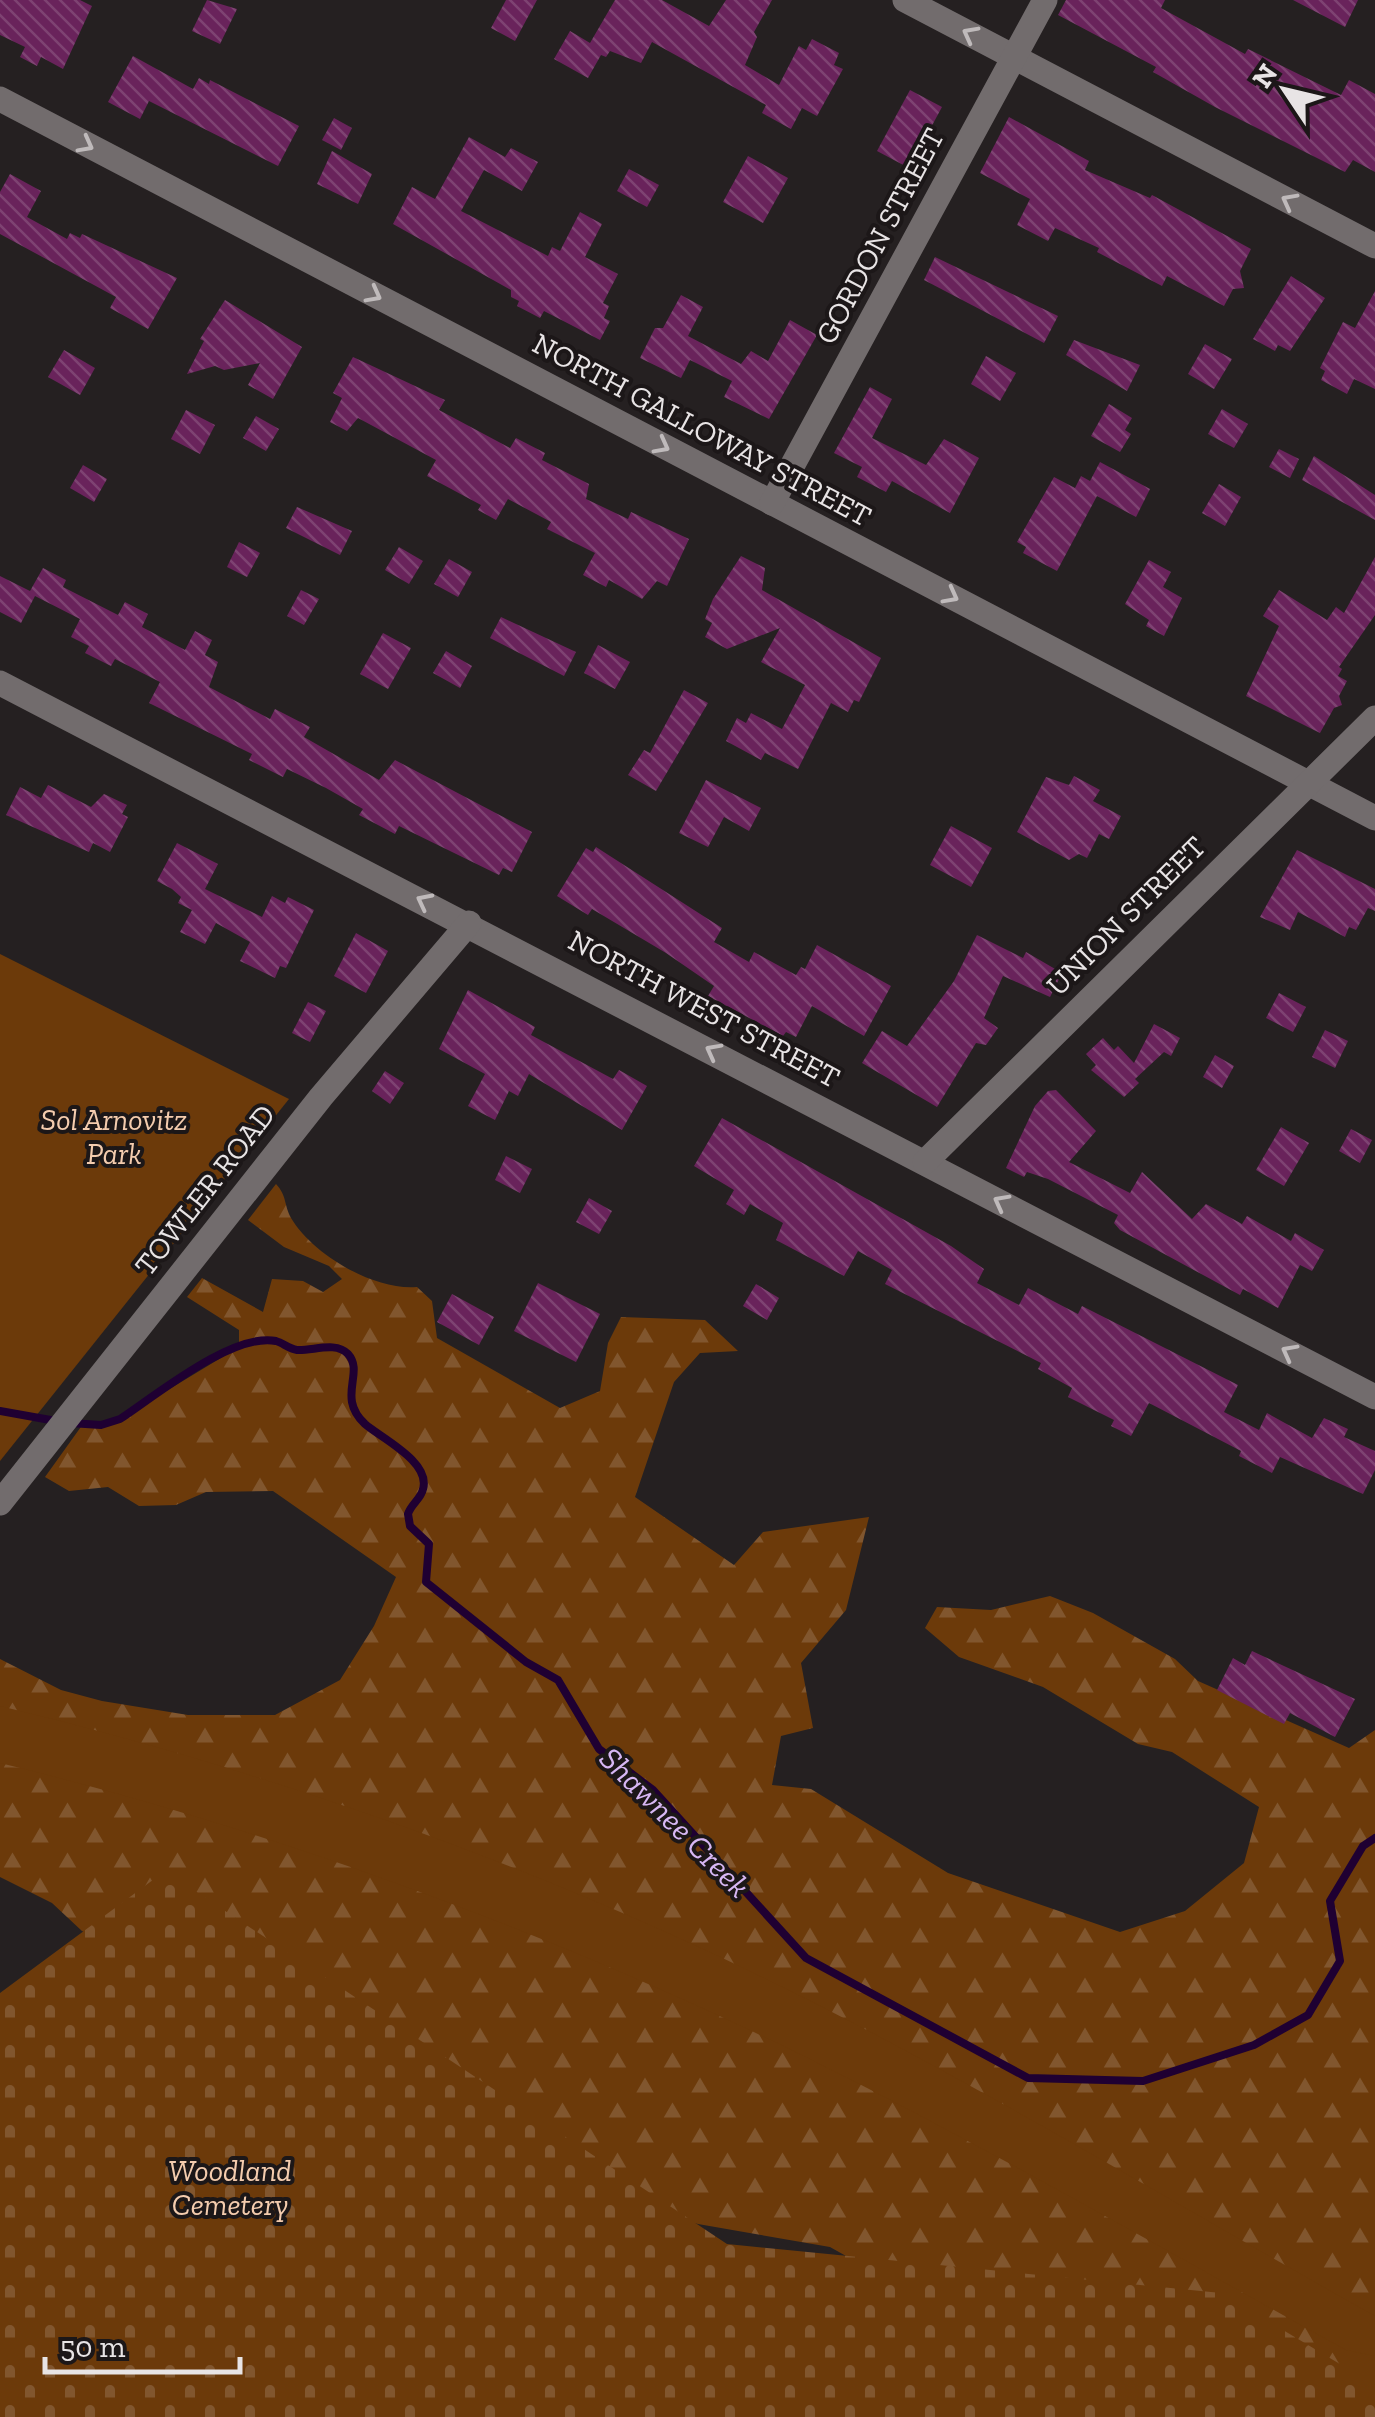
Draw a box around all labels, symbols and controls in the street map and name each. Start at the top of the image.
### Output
one-way arrow [962,27,980,46]
north arrow [1235,40,1335,140]
text: N [1245,58,1285,94]
street label: GORDON STREET [808,122,952,350]
one-way arrow [76,133,94,152]
one-way arrow [1281,194,1299,213]
one-way arrow [364,283,382,303]
street label: NORTH GALLOWAY STREET [527,325,877,535]
one-way arrow [652,434,670,453]
one-way arrow [940,584,958,603]
street label: UNION STREET [1039,829,1213,1003]
one-way arrow [417,893,435,913]
street label: NORTH WEST STREET [562,922,846,1096]
one-way arrow [705,1044,723,1063]
street label: TOWLER ROAD [127,1097,283,1283]
park label: Sol Arnovitz Park [40,1102,188,1172]
one-way arrow [993,1195,1011,1214]
one-way arrow [1281,1345,1299,1364]
water label: Shawnee Creek [592,1739,758,1905]
park label: Woodland Cemetery [168,2153,292,2223]
scale bar [45,2312,240,2374]
text: 50 m [60,2329,125,2365]

